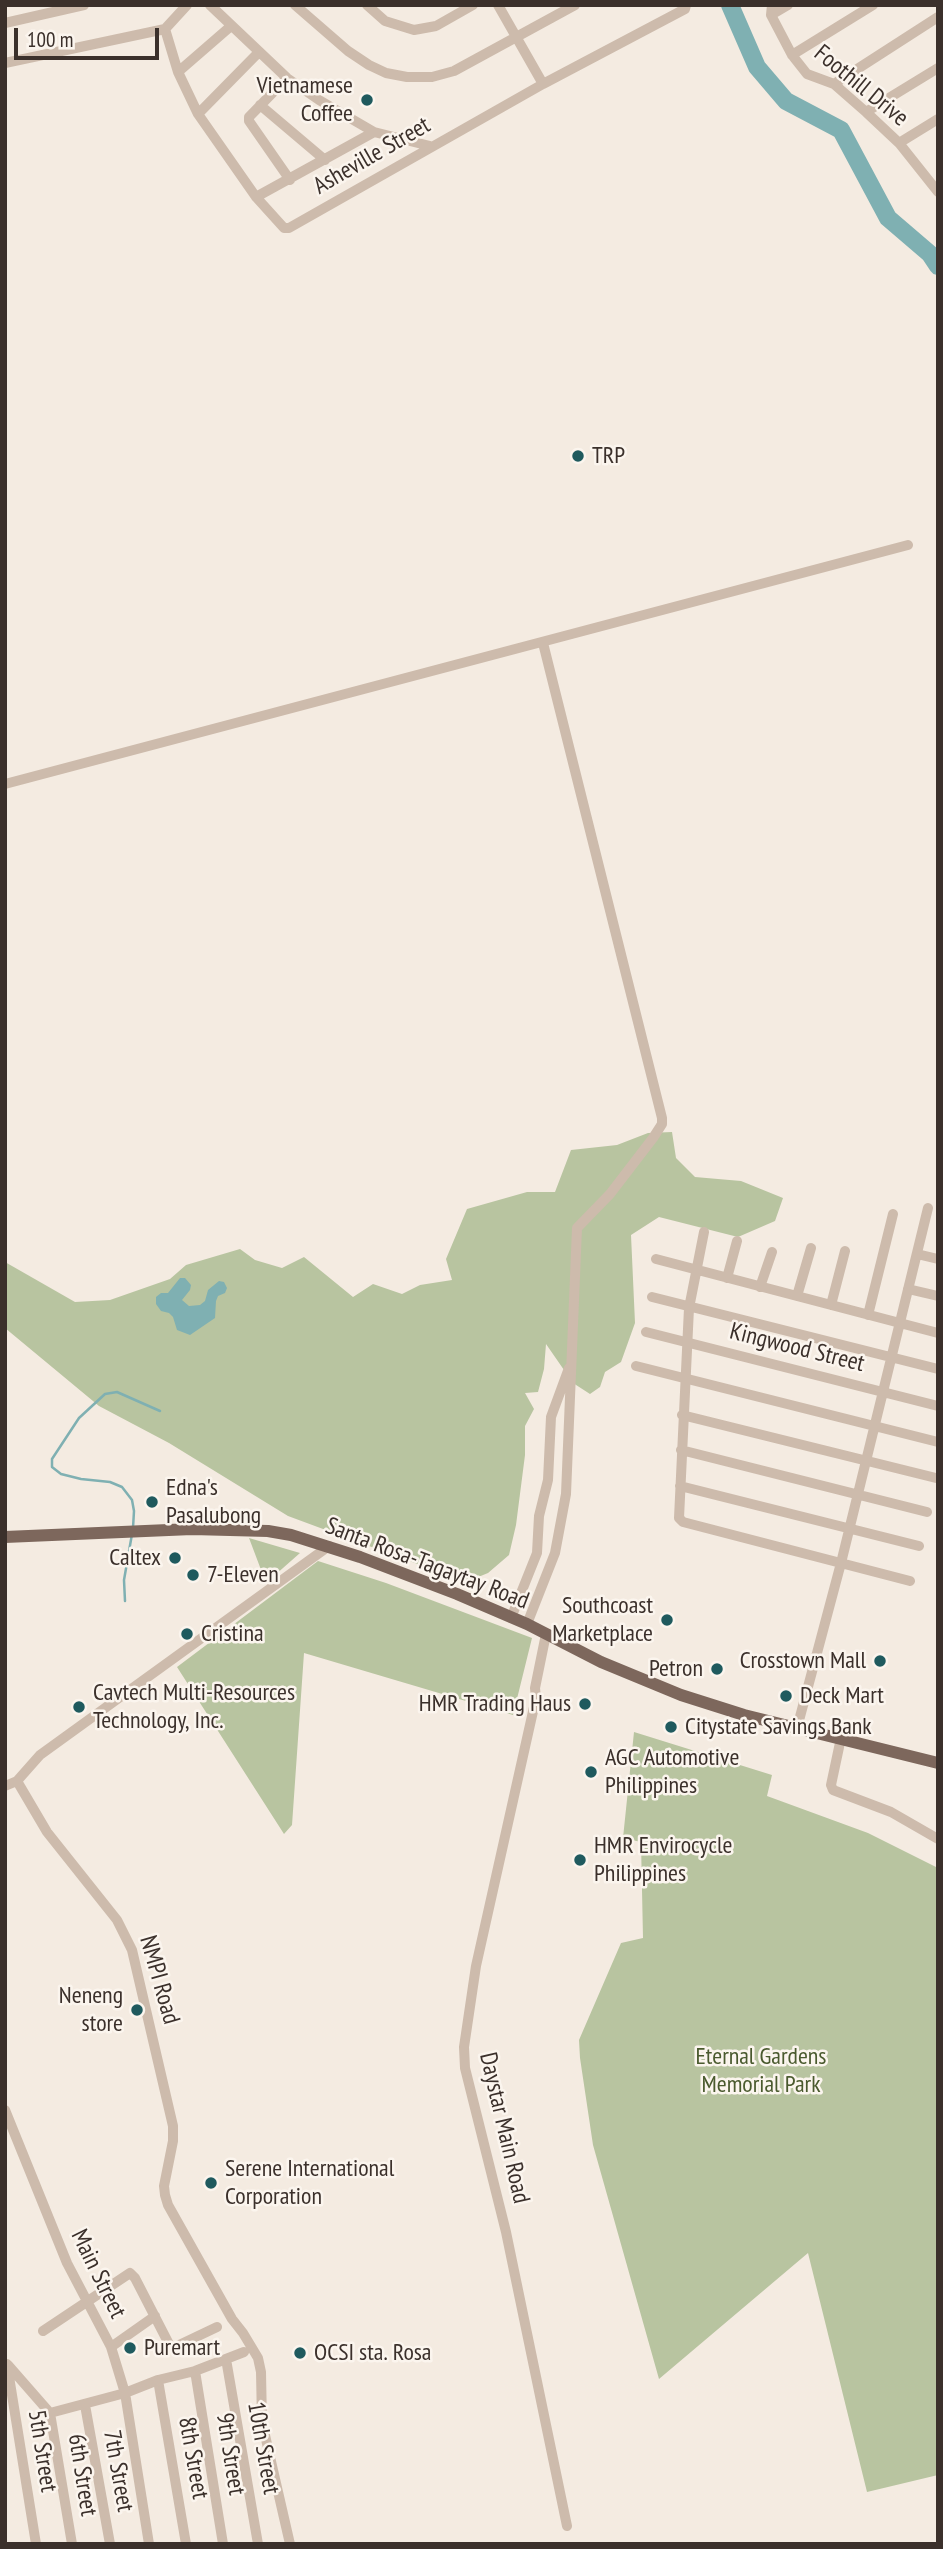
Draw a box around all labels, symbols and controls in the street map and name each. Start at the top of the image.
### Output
scale bar [18,14,163,58]
text: 100 m [27,26,73,53]
street label: Foothill Drive [808,39,914,133]
place label: Vietnamese Coffee [256,72,353,128]
marker: Vietnamese Coffee [359,92,375,108]
street label: Asheville Street [309,111,435,201]
place label: TRP [592,442,625,470]
marker: TRP [570,448,586,464]
street label: Kingwood Street [727,1317,867,1379]
place label: Edna's Pasalubong [166,1474,261,1530]
marker: Edna's Pasalubong [144,1494,160,1510]
street label: Santa Rosa-Tagaytay Road [321,1512,533,1616]
place label: Caltex [109,1544,161,1572]
marker: Caltex [167,1550,183,1566]
place label: 7-Eleven [207,1561,279,1589]
marker: 7-Eleven [185,1567,201,1583]
place label: Southcoast Marketplace [552,1592,653,1648]
marker: Southcoast Marketplace [659,1612,675,1628]
place label: Cristina [201,1620,264,1648]
marker: Cristina [179,1626,195,1642]
place label: Crosstown Mall [740,1647,866,1675]
marker: Crosstown Mall [872,1653,888,1669]
place label: Petron [649,1655,703,1683]
marker: Petron [709,1661,725,1677]
place label: Cavtech Multi-Resources Technology, Inc. [93,1679,295,1735]
place label: Deck Mart [800,1682,884,1710]
marker: Deck Mart [778,1688,794,1704]
place label: HMR Trading Haus [419,1690,571,1718]
marker: HMR Trading Haus [577,1696,593,1712]
marker: Cavtech Multi-Resources Technology, Inc. [71,1699,87,1715]
place label: Citystate Savings Bank [685,1713,872,1741]
marker: Citystate Savings Bank [663,1719,679,1735]
place label: AGC Automotive Philippines [605,1744,739,1800]
marker: AGC Automotive Philippines [583,1764,599,1780]
place label: HMR Envirocycle Philippines [594,1832,732,1888]
marker: HMR Envirocycle Philippines [572,1852,588,1868]
street label: NMPI Road [133,1932,185,2028]
place label: Neneng store [59,1982,123,2038]
marker: Neneng store [129,2002,145,2018]
park label: Eternal Gardens Memorial Park [696,2043,826,2099]
street label: Daystar Main Road [473,2050,535,2206]
place label: Serene International Corporation [225,2155,394,2211]
marker: Serene International Corporation [203,2175,219,2191]
street label: Main Street [64,2225,132,2323]
place label: Puremart [144,2334,220,2362]
place label: OCSI sta. Rosa [314,2339,431,2367]
marker: Puremart [122,2340,138,2356]
marker: OCSI sta. Rosa [292,2345,308,2361]
street label: 10th Street [241,2399,285,2497]
street label: 5th Street [21,2408,63,2494]
street label: 9th Street [209,2411,251,2497]
street label: 8th Street [172,2415,214,2501]
street label: 7th Street [97,2428,139,2514]
street label: 6th Street [61,2432,103,2518]

